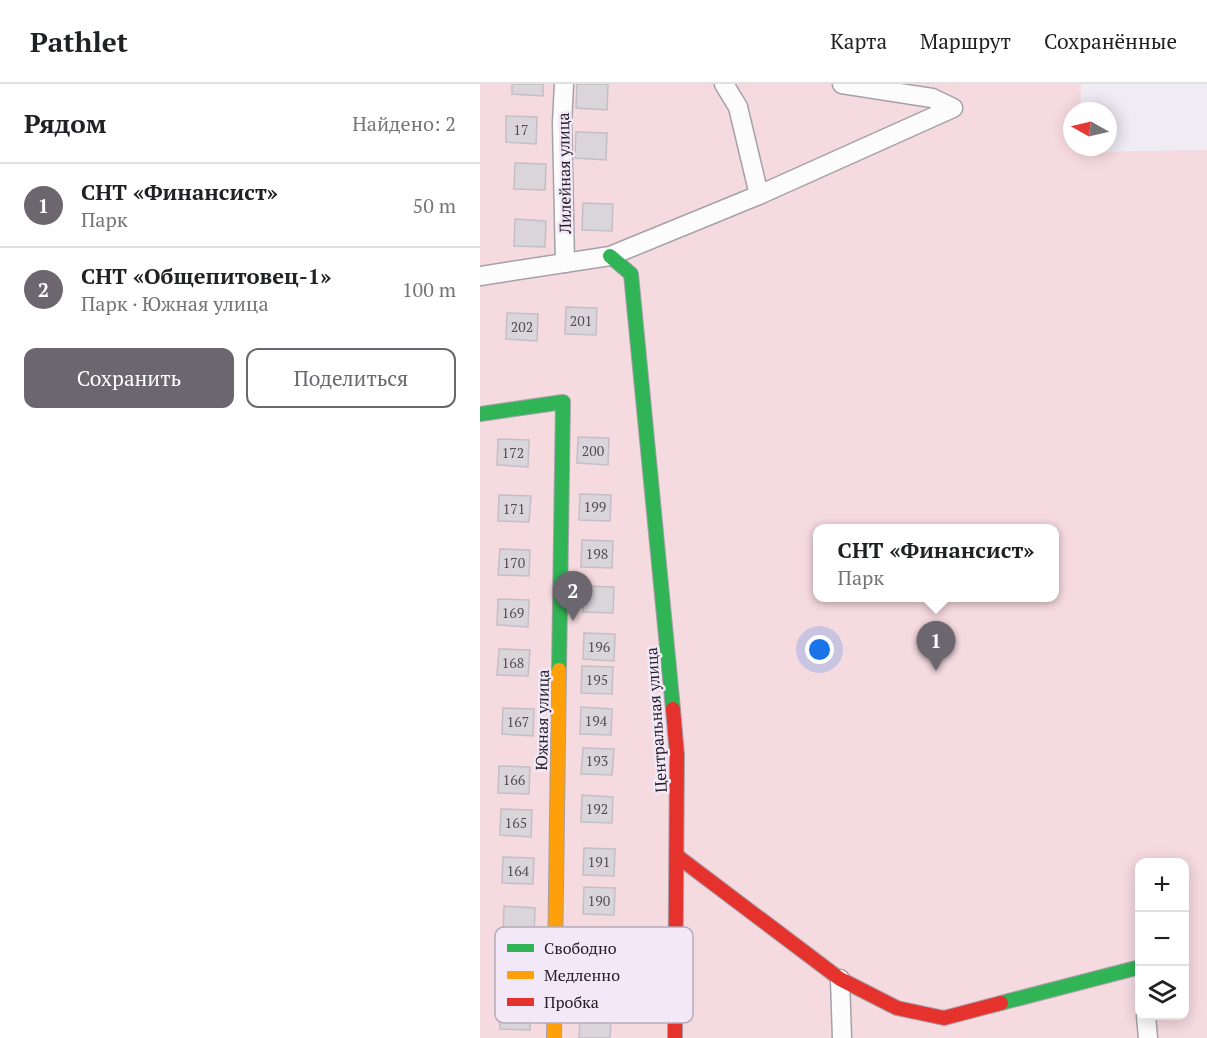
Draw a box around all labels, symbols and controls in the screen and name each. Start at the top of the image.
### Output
text: Pathlet [30,23,128,60]
text: Карта [830,27,887,55]
text: Маршрут [920,27,1011,55]
text: Сохранённые [1044,27,1177,55]
north arrow [1063,102,1117,156]
text: Рядом [24,106,107,140]
text: Найдено: 2 [352,110,456,137]
street label: Лилейная улица [552,112,576,235]
house number: 17 [514,120,528,139]
text: СНТ «Финансист» [81,177,278,206]
text: 1 [38,192,49,219]
text: 50 m [413,192,456,219]
text: Парк [81,206,128,233]
text: СНТ «Общепитовец-1» [81,261,331,290]
text: 2 [38,276,49,303]
text: 100 m [402,276,456,303]
text: Парк · Южная улица [81,290,268,317]
house number: 201 [570,311,592,330]
house number: 202 [511,317,533,336]
button: Сохранить [24,348,234,408]
button: Поделиться [246,348,456,408]
house number: 200 [582,441,604,460]
house number: 172 [502,443,524,462]
house number: 199 [584,497,606,516]
house number: 171 [503,499,525,518]
popup [813,524,1059,602]
text: СНТ «Финансист» [838,535,1034,564]
house number: 198 [586,544,608,563]
house number: 170 [503,553,525,572]
text: Парк [838,564,884,591]
pin: 2 [554,572,592,621]
house number: 169 [502,603,524,622]
pin: 1 [916,622,956,671]
your location [805,635,834,664]
house number: 196 [588,637,611,656]
street label: Центральная улица [640,647,672,793]
house number: 168 [502,653,524,672]
street label: Южная улица [530,669,554,771]
house number: 195 [586,670,608,689]
house number: 194 [585,711,608,730]
house number: 167 [507,712,529,731]
house number: 193 [586,751,608,770]
house number: 166 [503,770,526,789]
house number: 192 [586,799,608,818]
house number: 165 [505,813,527,832]
house number: 191 [588,852,610,871]
map controls [1135,858,1189,1020]
button: + [1135,858,1189,912]
house number: 164 [507,861,530,880]
house number: 190 [588,891,610,910]
button: − [1135,912,1189,966]
legend [495,927,693,1023]
text: Свободно [544,937,617,959]
text: Медленно [544,964,620,986]
button: layers [1135,966,1189,1020]
text: Пробка [544,991,599,1013]

